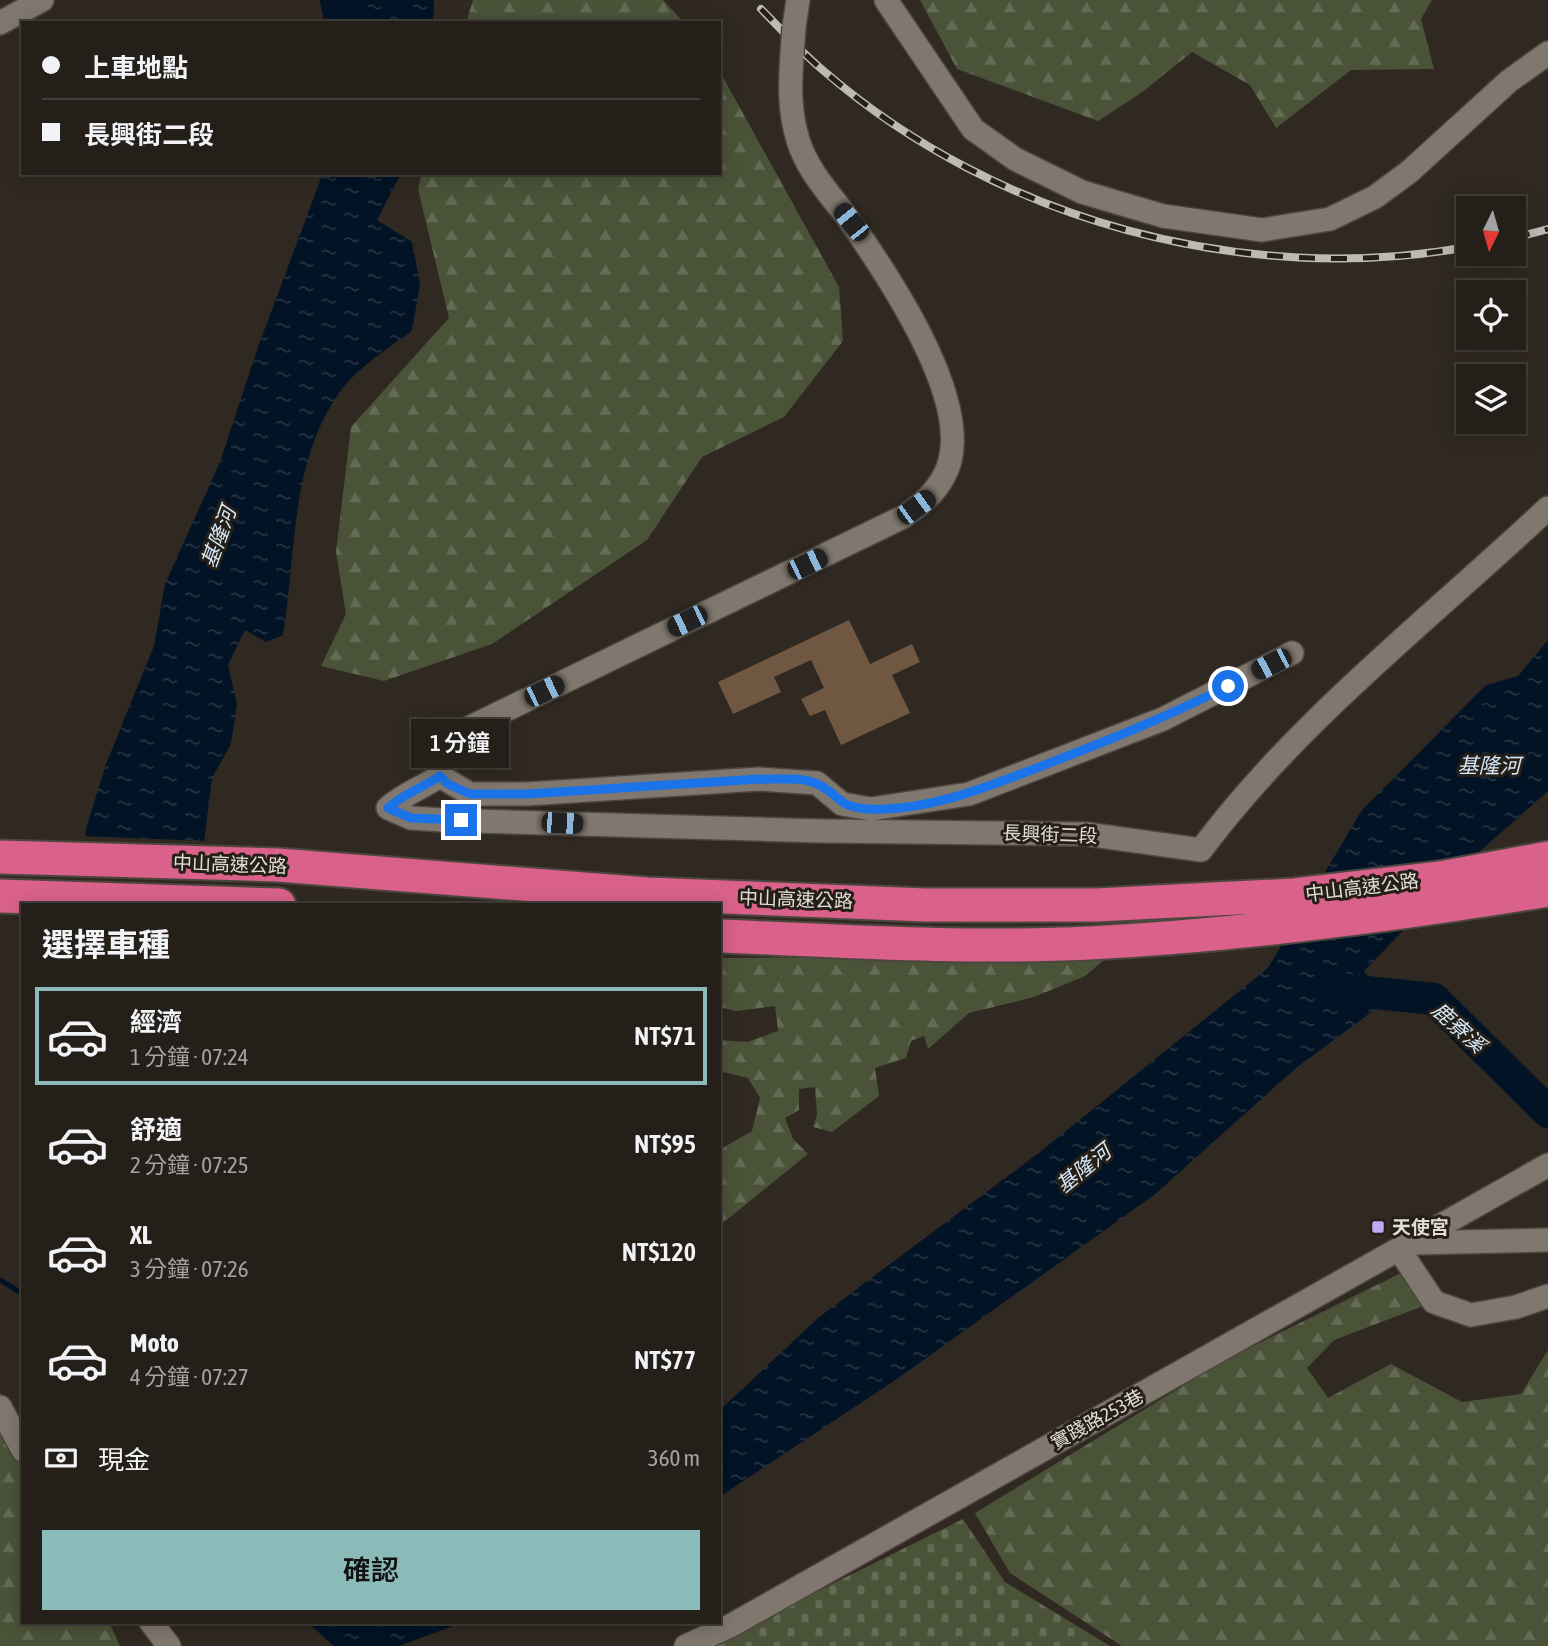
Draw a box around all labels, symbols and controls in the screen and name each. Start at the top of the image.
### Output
text: 上車地點 [84,53,188,83]
text: 長興街二段 [84,120,214,150]
north arrow [1456,196,1526,266]
map controls [1456,196,1526,434]
car [830,199,873,245]
button: locate [1456,280,1526,350]
button: layers [1456,364,1526,434]
car [893,486,940,528]
water label: 基隆河 [196,500,241,571]
car [784,545,831,583]
car [664,602,711,640]
car [1248,645,1295,683]
route start [1212,670,1244,702]
car [521,672,568,710]
callout: 1 分鐘 [412,718,510,768]
text: 1 分鐘 [430,730,490,756]
water label: 基隆河 [1458,753,1524,777]
route end [445,804,477,836]
car [541,812,584,834]
street label: 長興街二段 [1002,821,1098,847]
street label: 中山高速公路 [173,851,287,877]
street label: 中山高速公路 [1304,869,1420,905]
street label: 中山高速公路 [739,886,853,912]
text: 選擇車種 [42,926,170,963]
water label: 鹿寮溪 [1428,997,1493,1059]
icon: car [46,1005,109,1068]
text: 經濟 [130,1007,182,1037]
text: NT$71 [634,1021,696,1051]
text: 1 分鐘 · 07:24 [130,1044,249,1070]
icon: car [46,1113,109,1176]
text: 舒適 [130,1115,182,1145]
text: NT$95 [634,1129,696,1159]
water label: 基隆河 [1051,1136,1118,1197]
text: 2 分鐘 · 07:25 [130,1152,249,1178]
place label: 天使宮 [1392,1216,1449,1238]
marker: 天使宮 [1370,1219,1386,1235]
text: XL [130,1220,152,1250]
icon: car [46,1221,109,1284]
text: NT$120 [622,1237,696,1267]
text: 3 分鐘 · 07:26 [130,1256,249,1282]
text: Moto [130,1328,179,1358]
icon: car [46,1329,109,1392]
text: NT$77 [634,1345,696,1375]
text: 4 分鐘 · 07:27 [130,1364,249,1390]
street label: 實踐路253巷 [1047,1384,1147,1454]
icon: cash [42,1439,80,1477]
text: 現金 [98,1445,150,1475]
text: 360 m [648,1445,700,1471]
button: 確認 [42,1530,700,1610]

